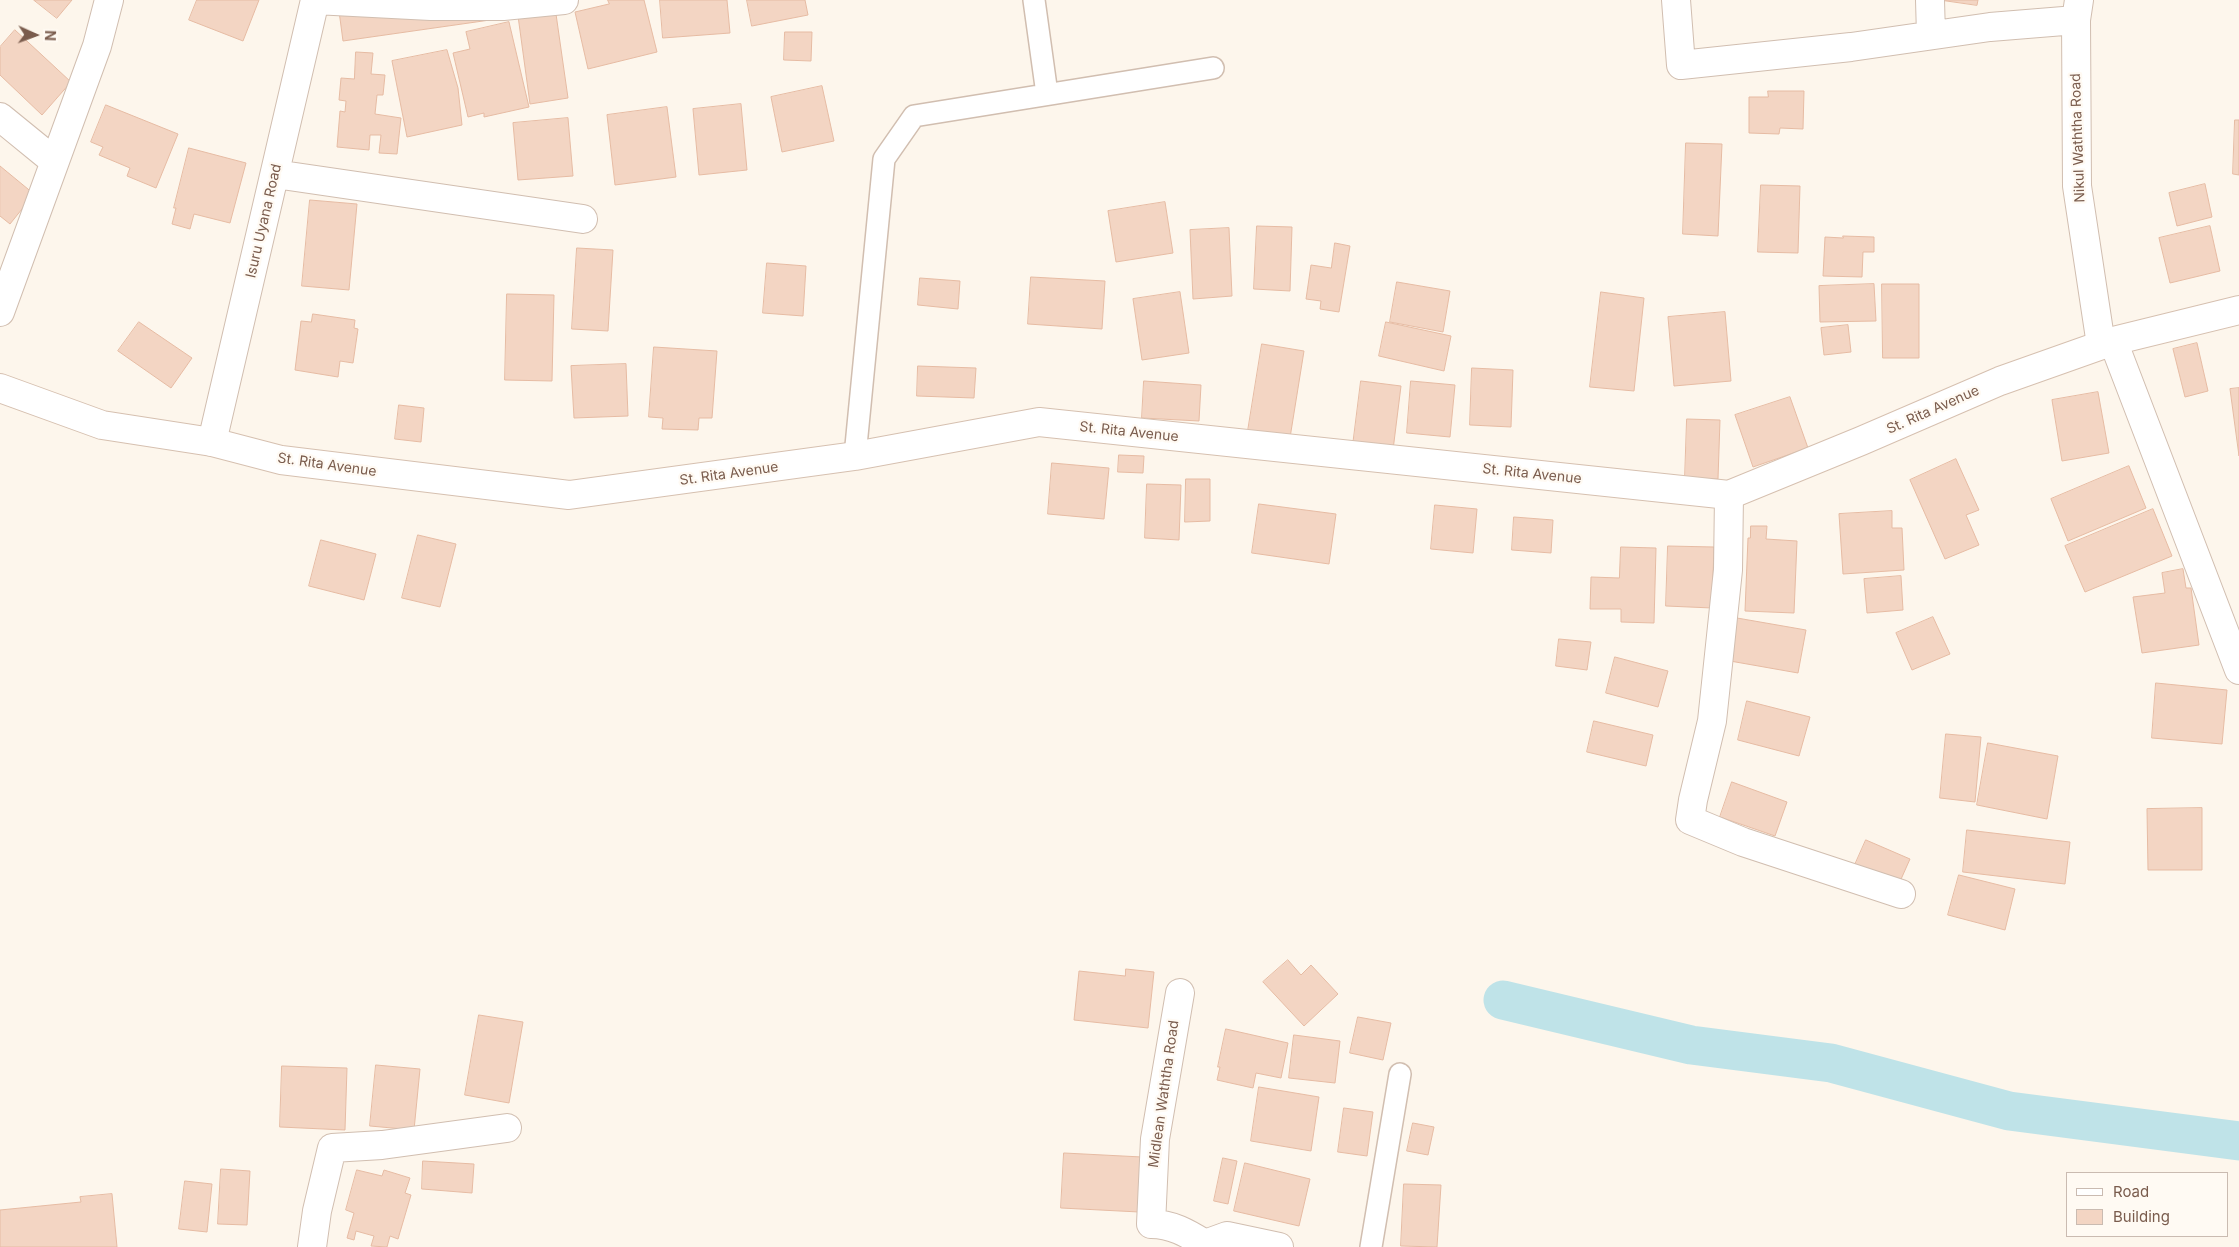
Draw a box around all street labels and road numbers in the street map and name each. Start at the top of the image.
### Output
street label: Nikul Waththa Road [2067,73,2089,203]
street label: Isuru Uyana Road [243,162,285,280]
street label: St. Rita Avenue [1884,382,1982,438]
street label: St. Rita Avenue [1079,418,1179,446]
street label: St. Rita Avenue [277,450,377,480]
street label: St. Rita Avenue [679,459,779,489]
street label: St. Rita Avenue [1482,460,1582,488]
street label: Midlean Waththa Road [1145,1019,1183,1169]

